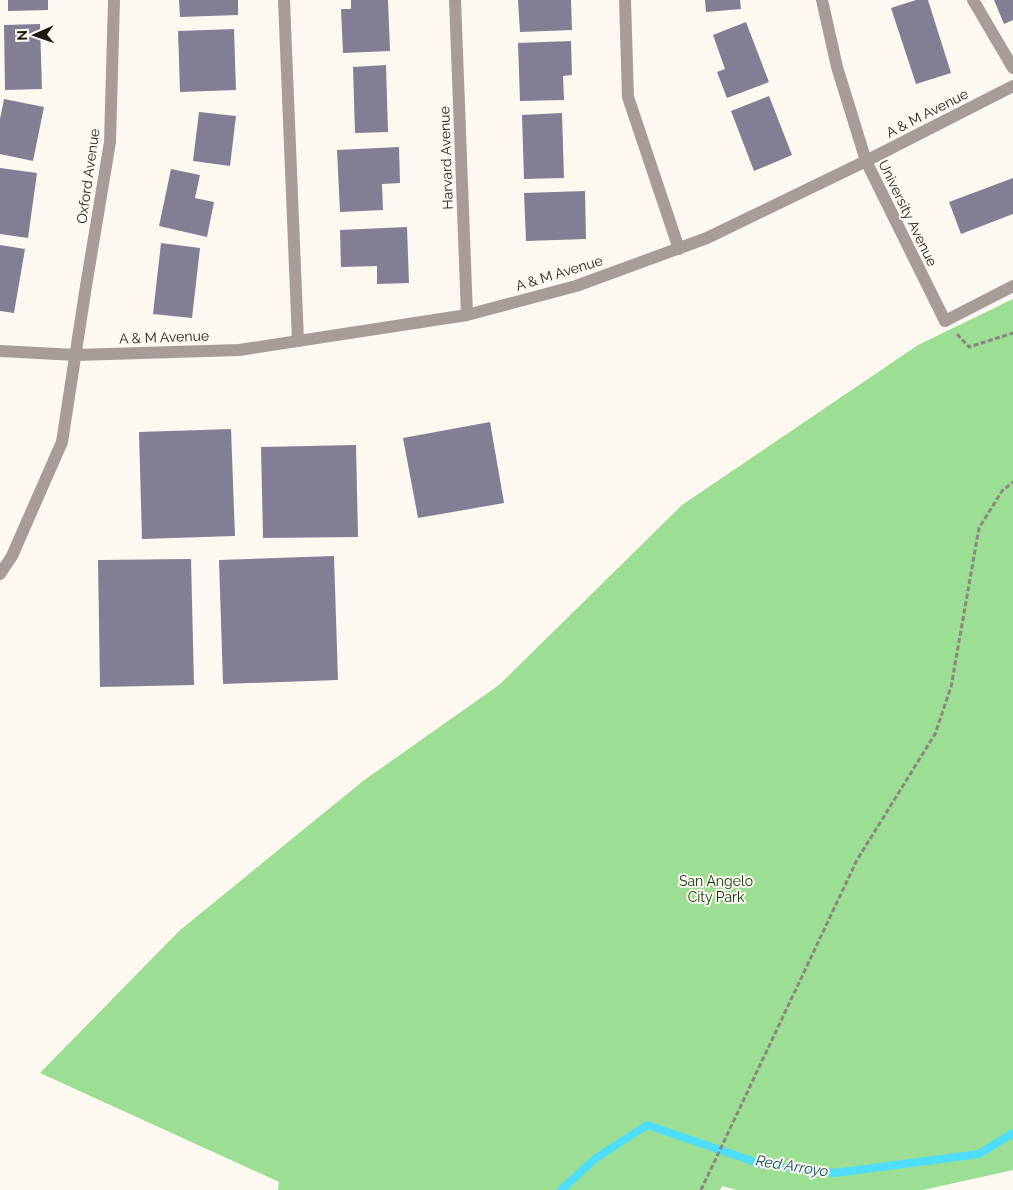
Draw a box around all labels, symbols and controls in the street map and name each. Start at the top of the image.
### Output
north arrow [10,10,60,60]
text: N [14,30,30,41]
street label: A & M Avenue [883,85,971,141]
street label: Harvard Avenue [436,106,456,210]
street label: Oxford Avenue [73,127,103,225]
street label: University Avenue [875,157,941,269]
street label: A & M Avenue [514,252,604,294]
street label: A & M Avenue [119,327,209,347]
park label: San Angelo City Park [679,873,753,905]
water label: Red Arroyo [754,1151,830,1181]

